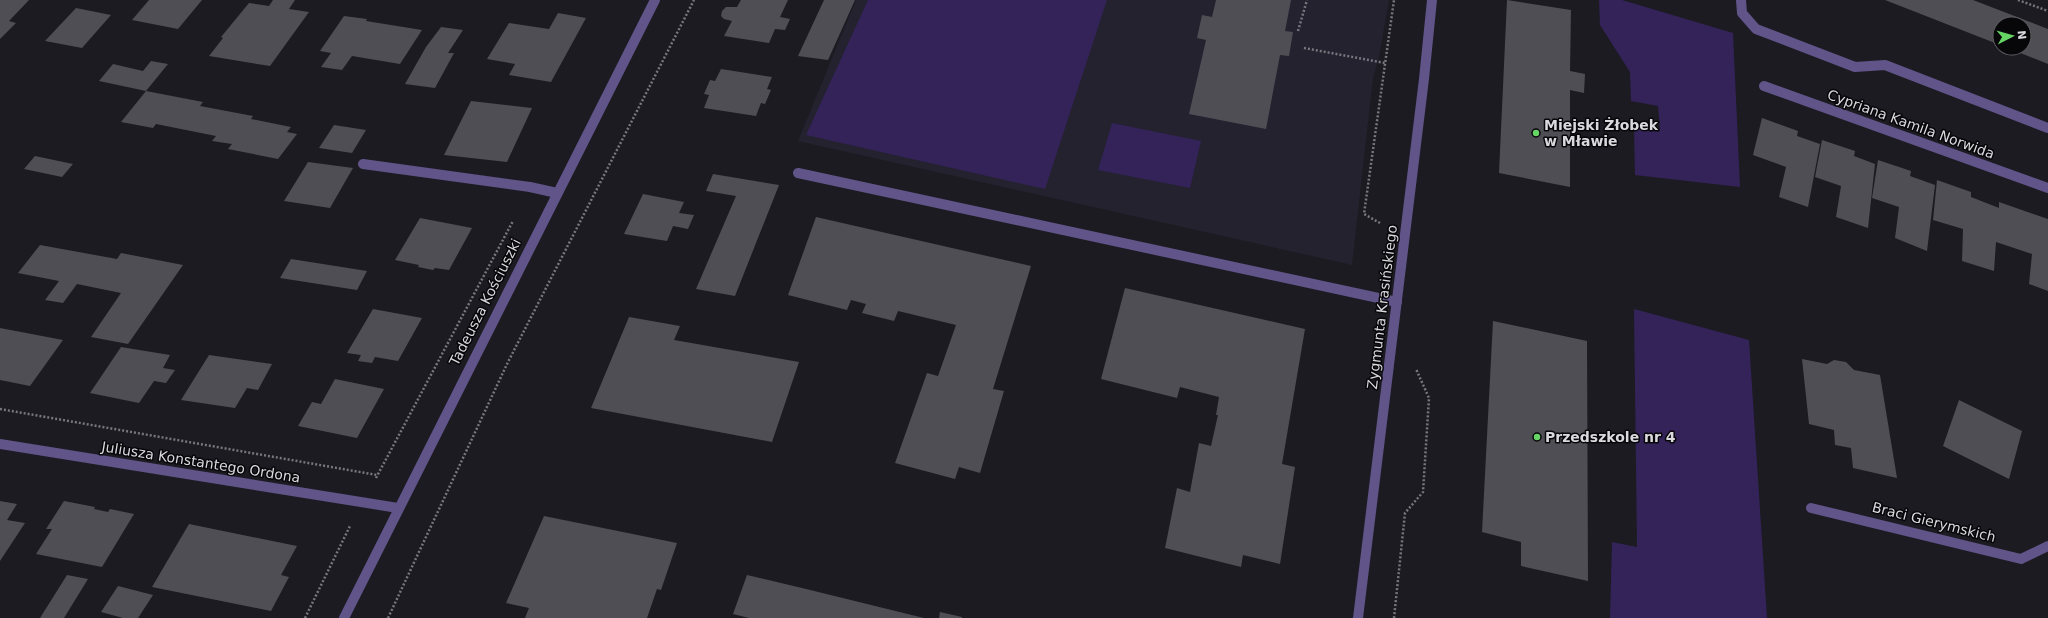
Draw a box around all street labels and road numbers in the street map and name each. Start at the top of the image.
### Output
street label: Cypriana Kamila Norwida [1825,86,1997,162]
street label: Zygmunta Krasińskiego [1364,224,1400,390]
street label: Tadeusza Kościuszki [446,236,524,369]
street label: Juliusza Konstantego Ordona [100,438,301,486]
street label: Braci Gierymskich [1871,499,1997,545]

